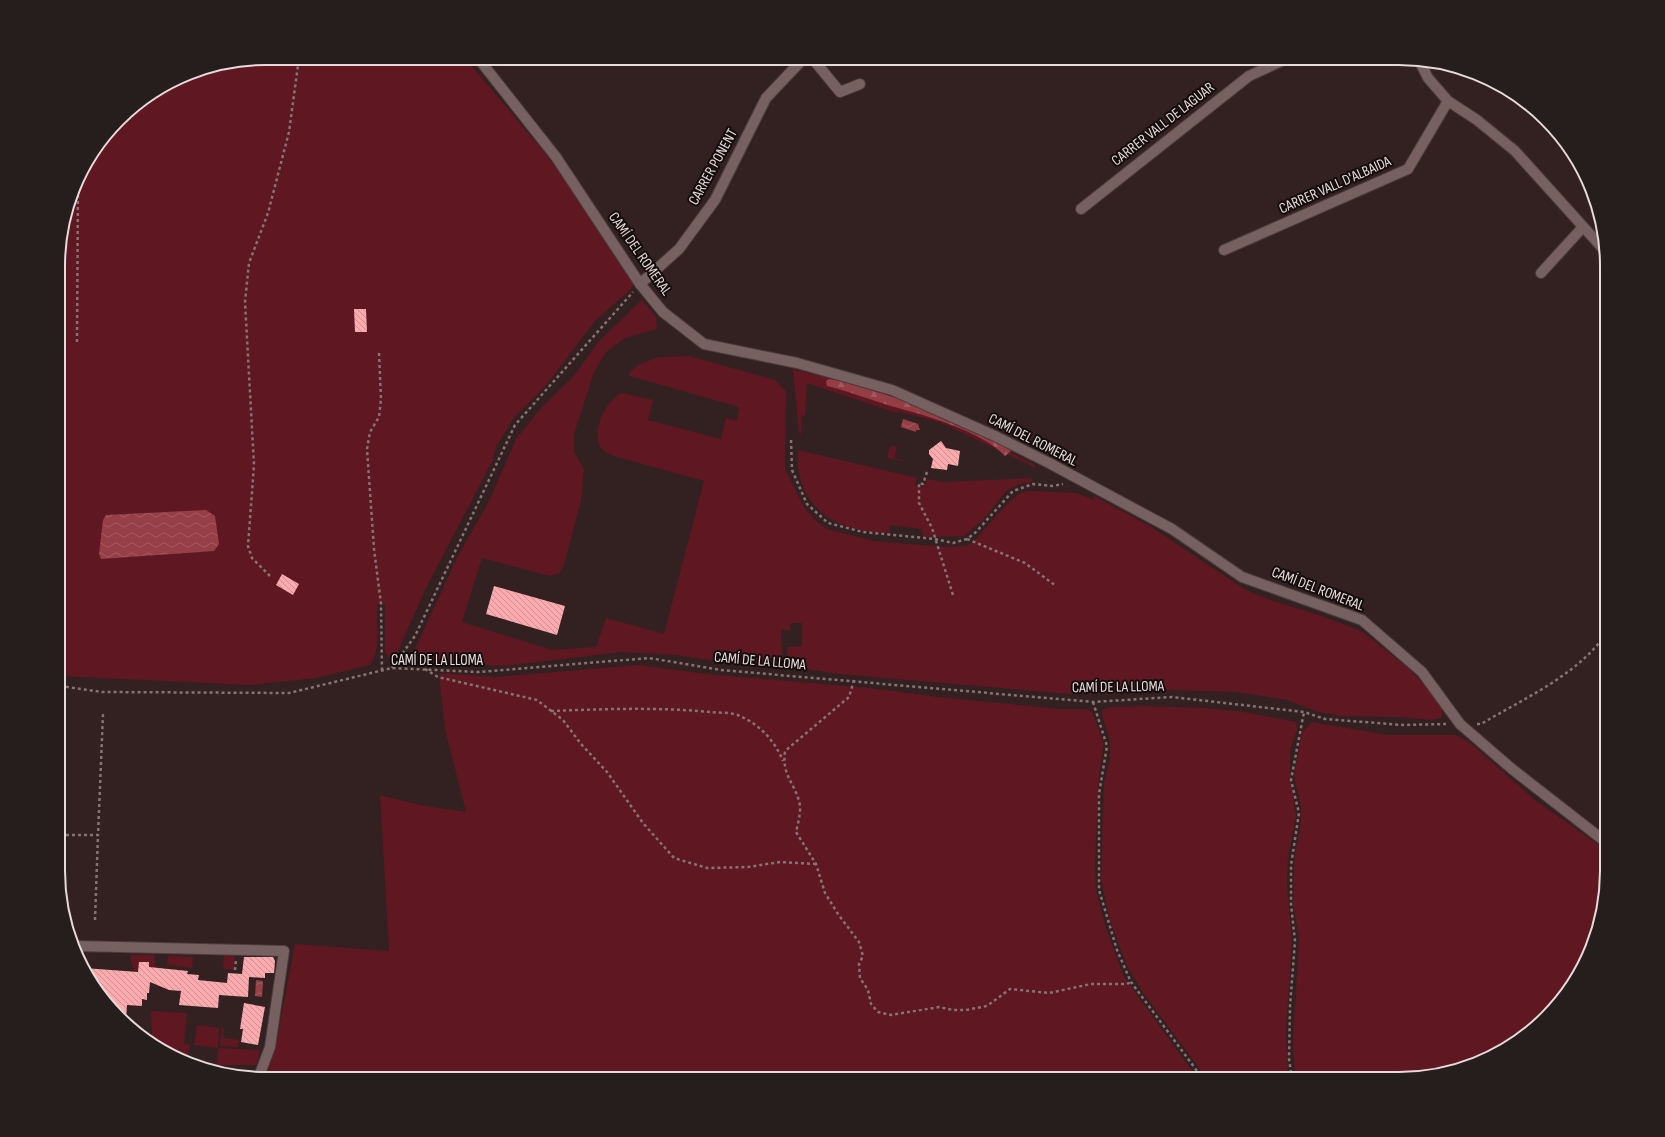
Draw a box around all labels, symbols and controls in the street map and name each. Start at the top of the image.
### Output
street label: CARRER VALL DE LAGUAR [1108,78,1218,170]
street label: CARRER PONENT [684,125,742,209]
street label: CARRER VALL D'ALBAIDA [1276,152,1395,218]
street label: CAMÍ DEL ROMERAL [604,209,676,300]
street label: CAMÍ DEL ROMERAL [985,409,1081,471]
street label: CAMÍ DEL ROMERAL [1269,563,1367,616]
street label: CAMÍ DE LA LLOMA [713,648,807,675]
street label: CAMÍ DE LA LLOMA [391,651,484,670]
street label: CAMÍ DE LA LLOMA [1072,677,1165,697]

